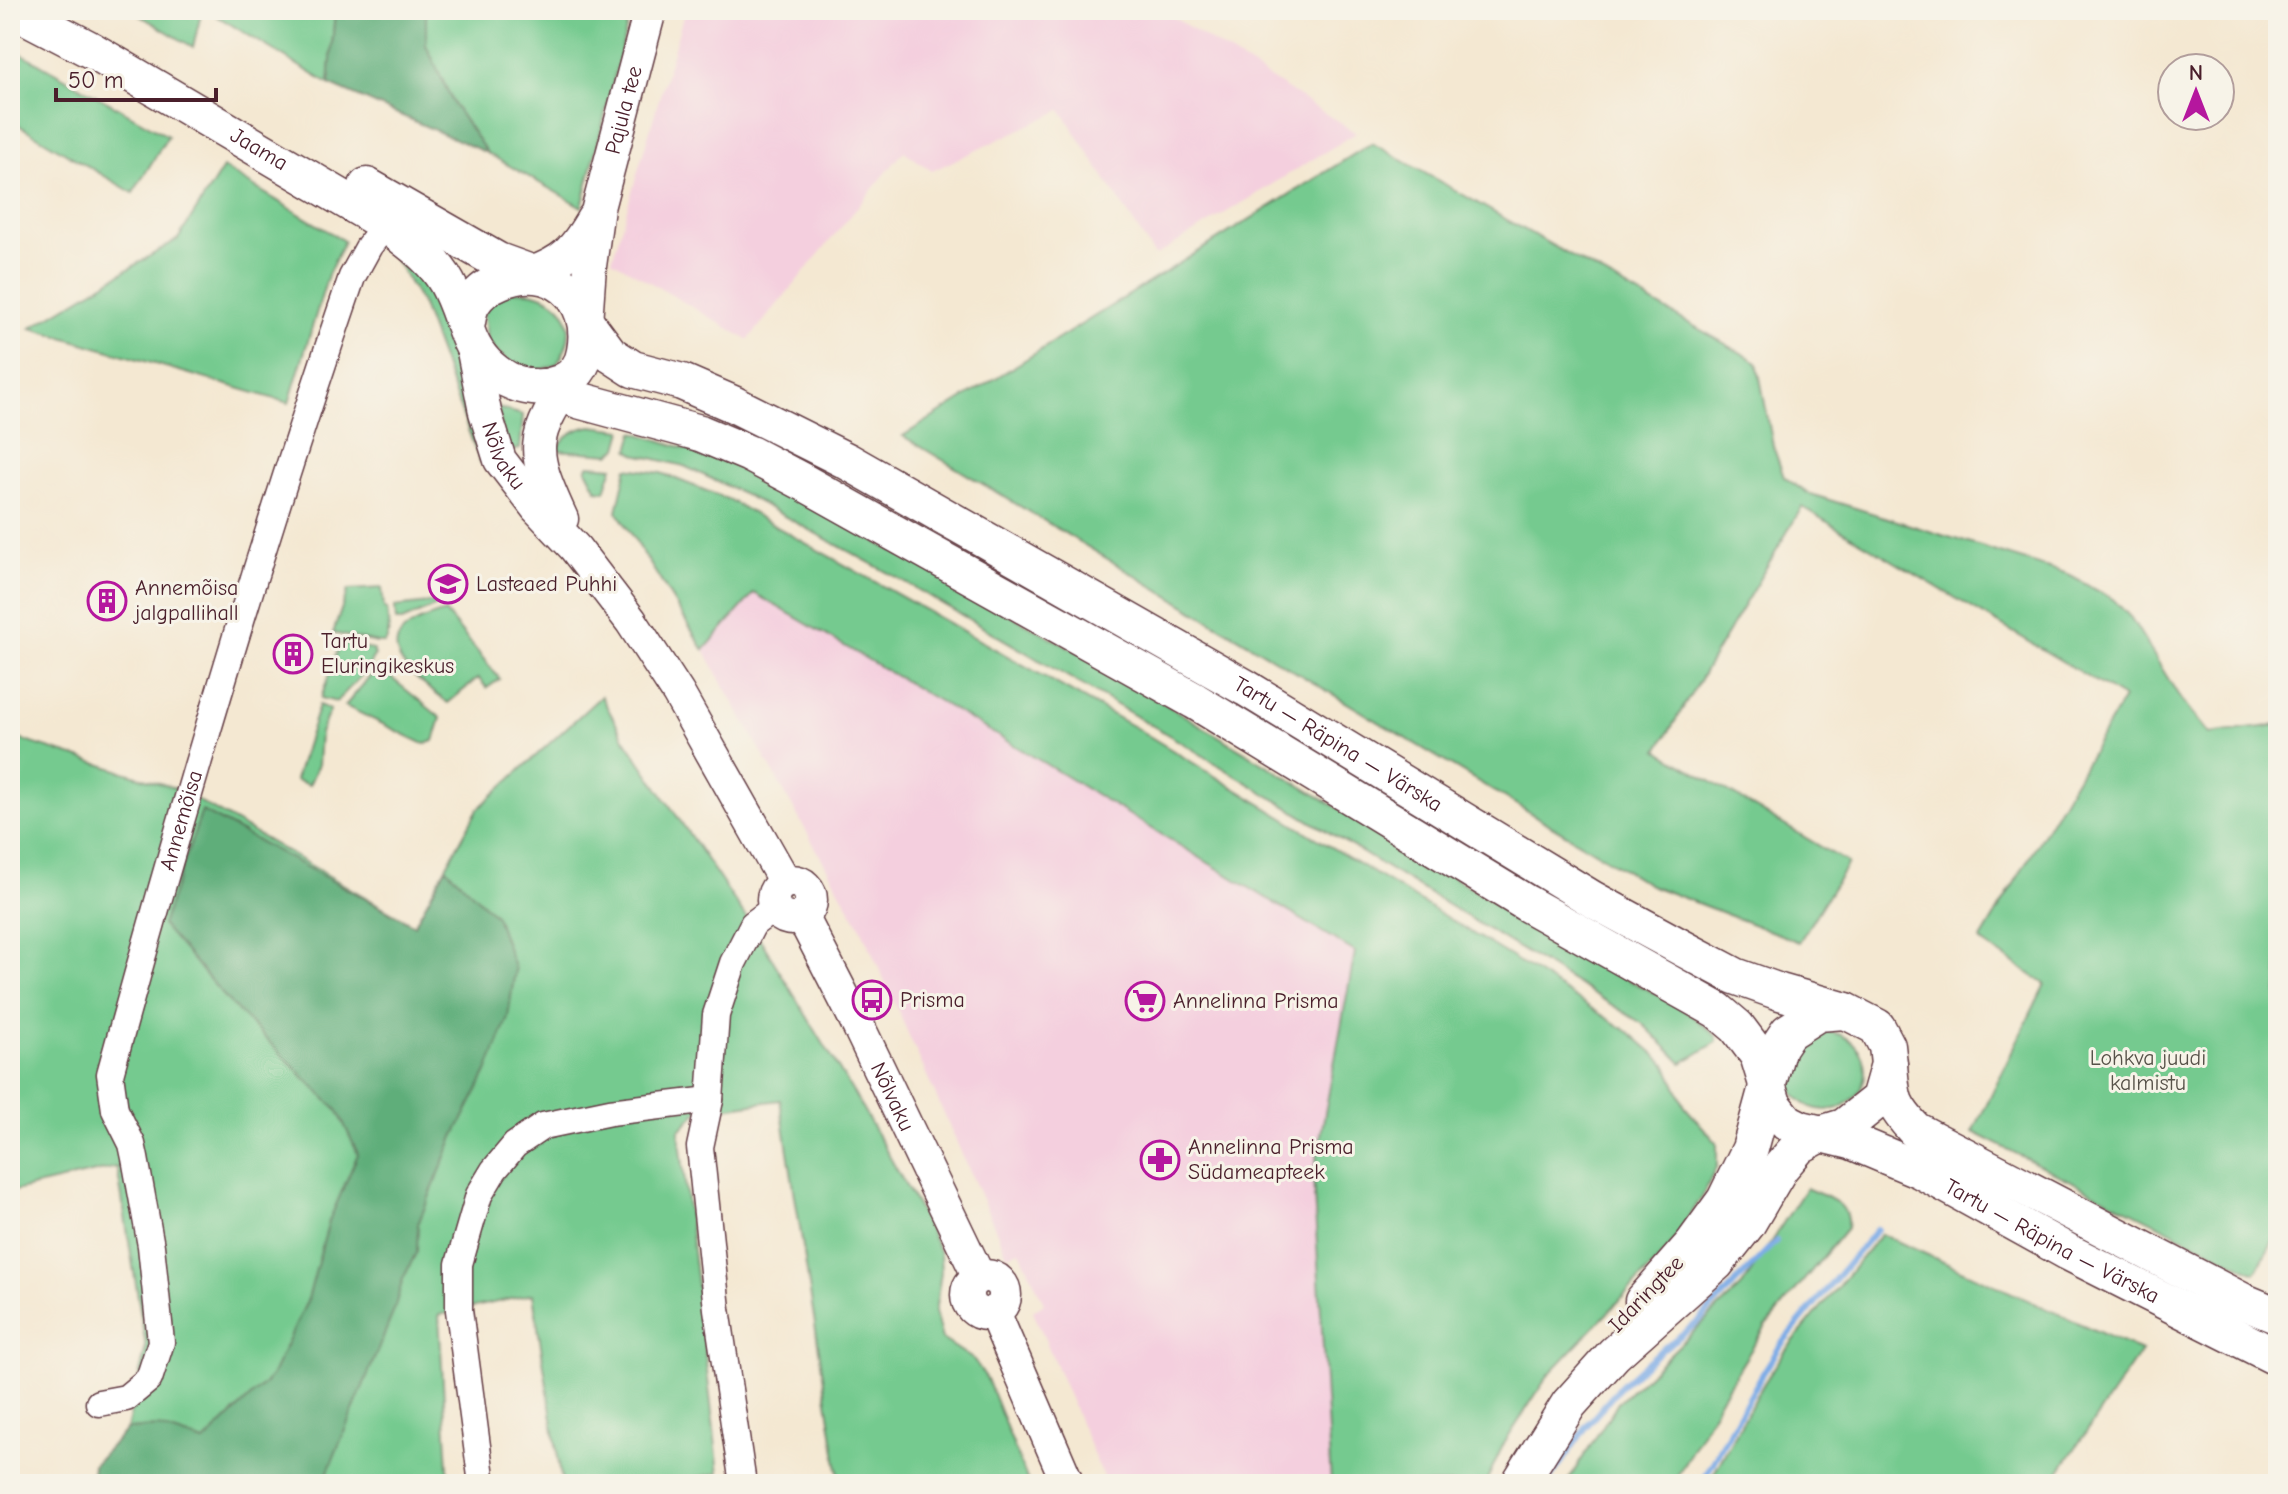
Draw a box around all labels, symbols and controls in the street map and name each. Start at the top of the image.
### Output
scale bar [56,52,216,102]
north arrow [2156,52,2236,132]
text: N [2189,60,2203,86]
street label: Pajula tee [600,63,648,157]
text: 50 m [68,66,124,94]
street label: Jaama [226,122,293,176]
street label: Nõlvaku [476,419,531,495]
school or university icon: Lasteaed Puhhi [427,563,469,605]
place label: Lasteaed Puhhi [476,571,617,597]
place label: Annemõisa jalgpallihall [132,575,238,626]
building icon: Annemõisa jalgpallihall [86,580,128,622]
place label: Tartu Eluringikeskus [321,628,454,679]
building icon: Tartu Eluringikeskus [272,633,314,675]
street label: Tartu — Räpina — Värska [1229,671,1447,818]
street label: Annemõisa [154,767,208,874]
bus stop icon: Prisma [851,979,893,1021]
supermarket icon: Annelinna Prisma [1124,980,1166,1022]
place label: Prisma [900,987,965,1013]
place label: Annelinna Prisma [1173,988,1339,1014]
park label: Lohkva juudi kalmistu [2090,1045,2206,1096]
street label: Nõlvaku [865,1058,920,1135]
place label: Annelinna Prisma Südameapteek [1188,1134,1354,1185]
pharmacy icon: Annelinna Prisma Südameapteek [1139,1139,1181,1181]
street label: Tartu — Räpina — Värska [1940,1173,2164,1309]
street label: Idaringtee [1603,1250,1689,1338]

